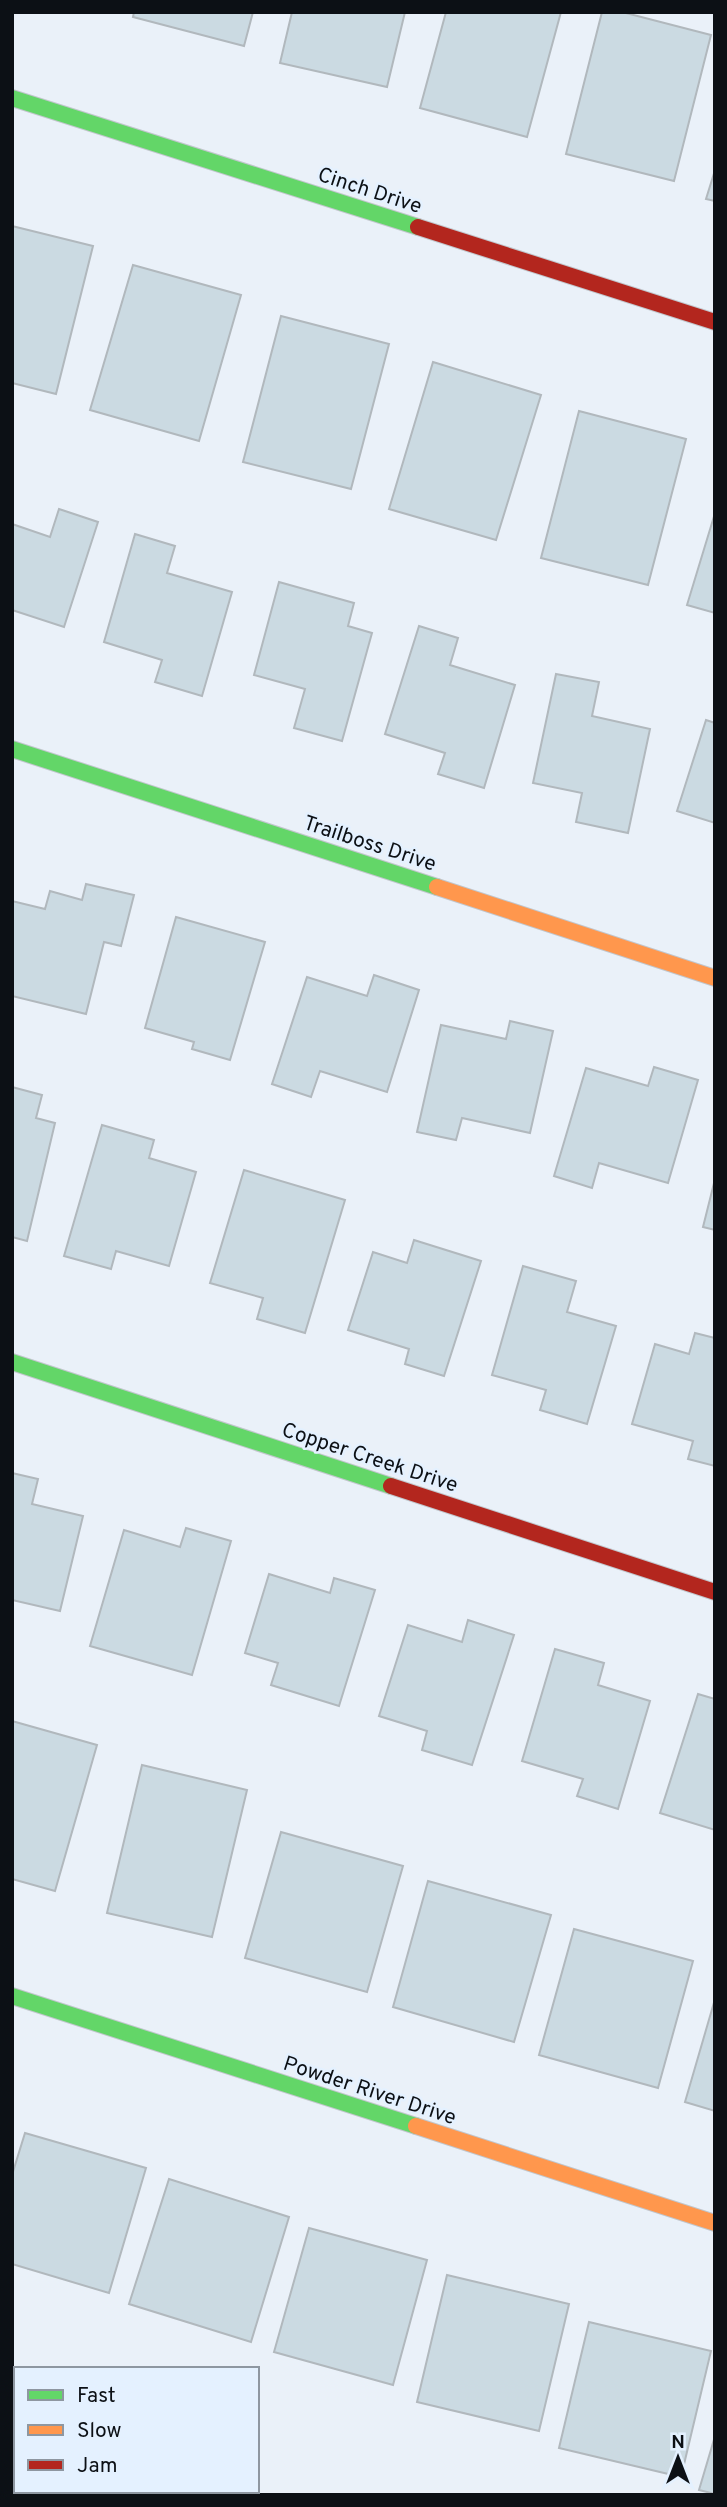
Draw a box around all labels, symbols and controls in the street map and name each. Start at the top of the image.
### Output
street label: Cinch Drive [314,162,425,221]
street label: Trailboss Drive [300,810,439,879]
street label: Copper Creek Drive [278,1417,461,1500]
street label: Powder River Drive [280,2051,459,2132]
legend [14,2367,259,2493]
text: Fast [77,2383,116,2410]
text: Slow [77,2418,122,2445]
north arrow [643,2423,713,2493]
text: N [671,2431,685,2455]
text: Jam [77,2453,118,2480]

